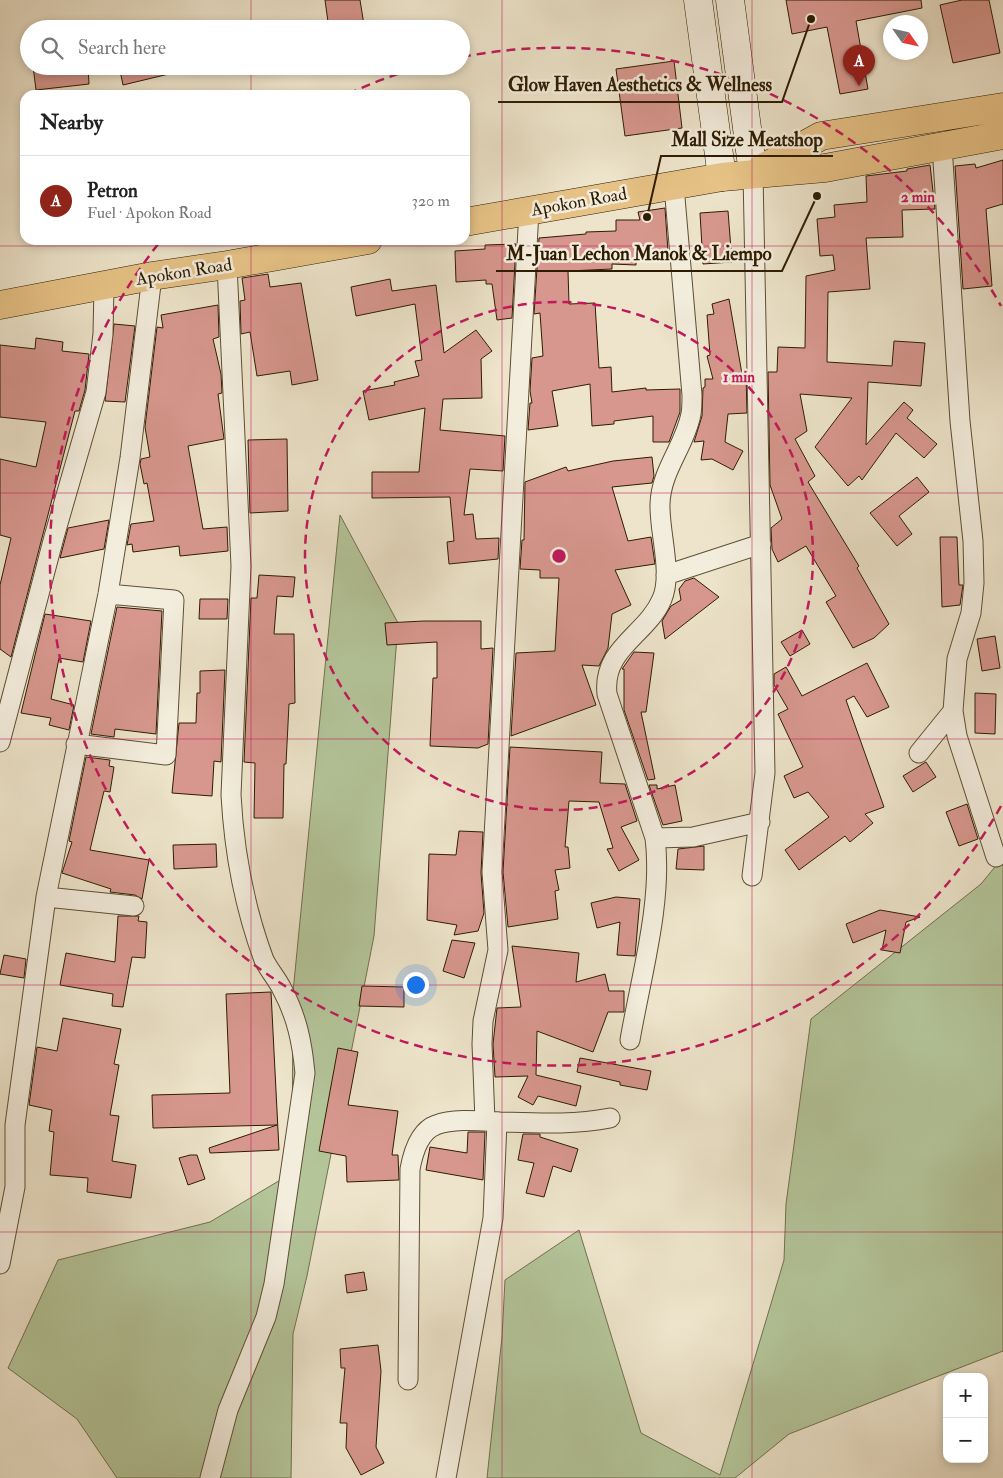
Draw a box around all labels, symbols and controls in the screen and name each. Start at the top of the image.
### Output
north arrow [883,15,928,60]
search box [20,20,470,75]
icon: search [38,34,66,62]
text: Search here [78,36,166,60]
pin: A [843,45,875,86]
callout: Glow Haven Aesthetics & Wellness [498,68,782,102]
text: Glow Haven Aesthetics & Wellness [508,73,773,97]
text: Nearby [40,109,103,136]
callout: Mall Size Meatshop [661,122,833,156]
text: Mall Size Meatshop [670,128,823,153]
text: Petron [87,179,138,203]
street label: Apokon Road [528,182,629,222]
text: 2 min [901,188,935,207]
text: A [51,191,61,211]
text: 320 m [412,191,450,211]
text: Fuel · Apokon Road [87,203,212,223]
callout: M-Juan Lechon Manok & Liempo [496,237,782,271]
text: M-Juan Lechon Manok & Liempo [505,242,772,267]
street label: Apokon Road [133,253,234,291]
text: 1 min [723,368,755,387]
centre of rings [550,547,568,565]
your location [403,972,429,998]
map controls [943,1373,988,1463]
button: + [943,1373,988,1418]
button: − [943,1418,988,1463]

